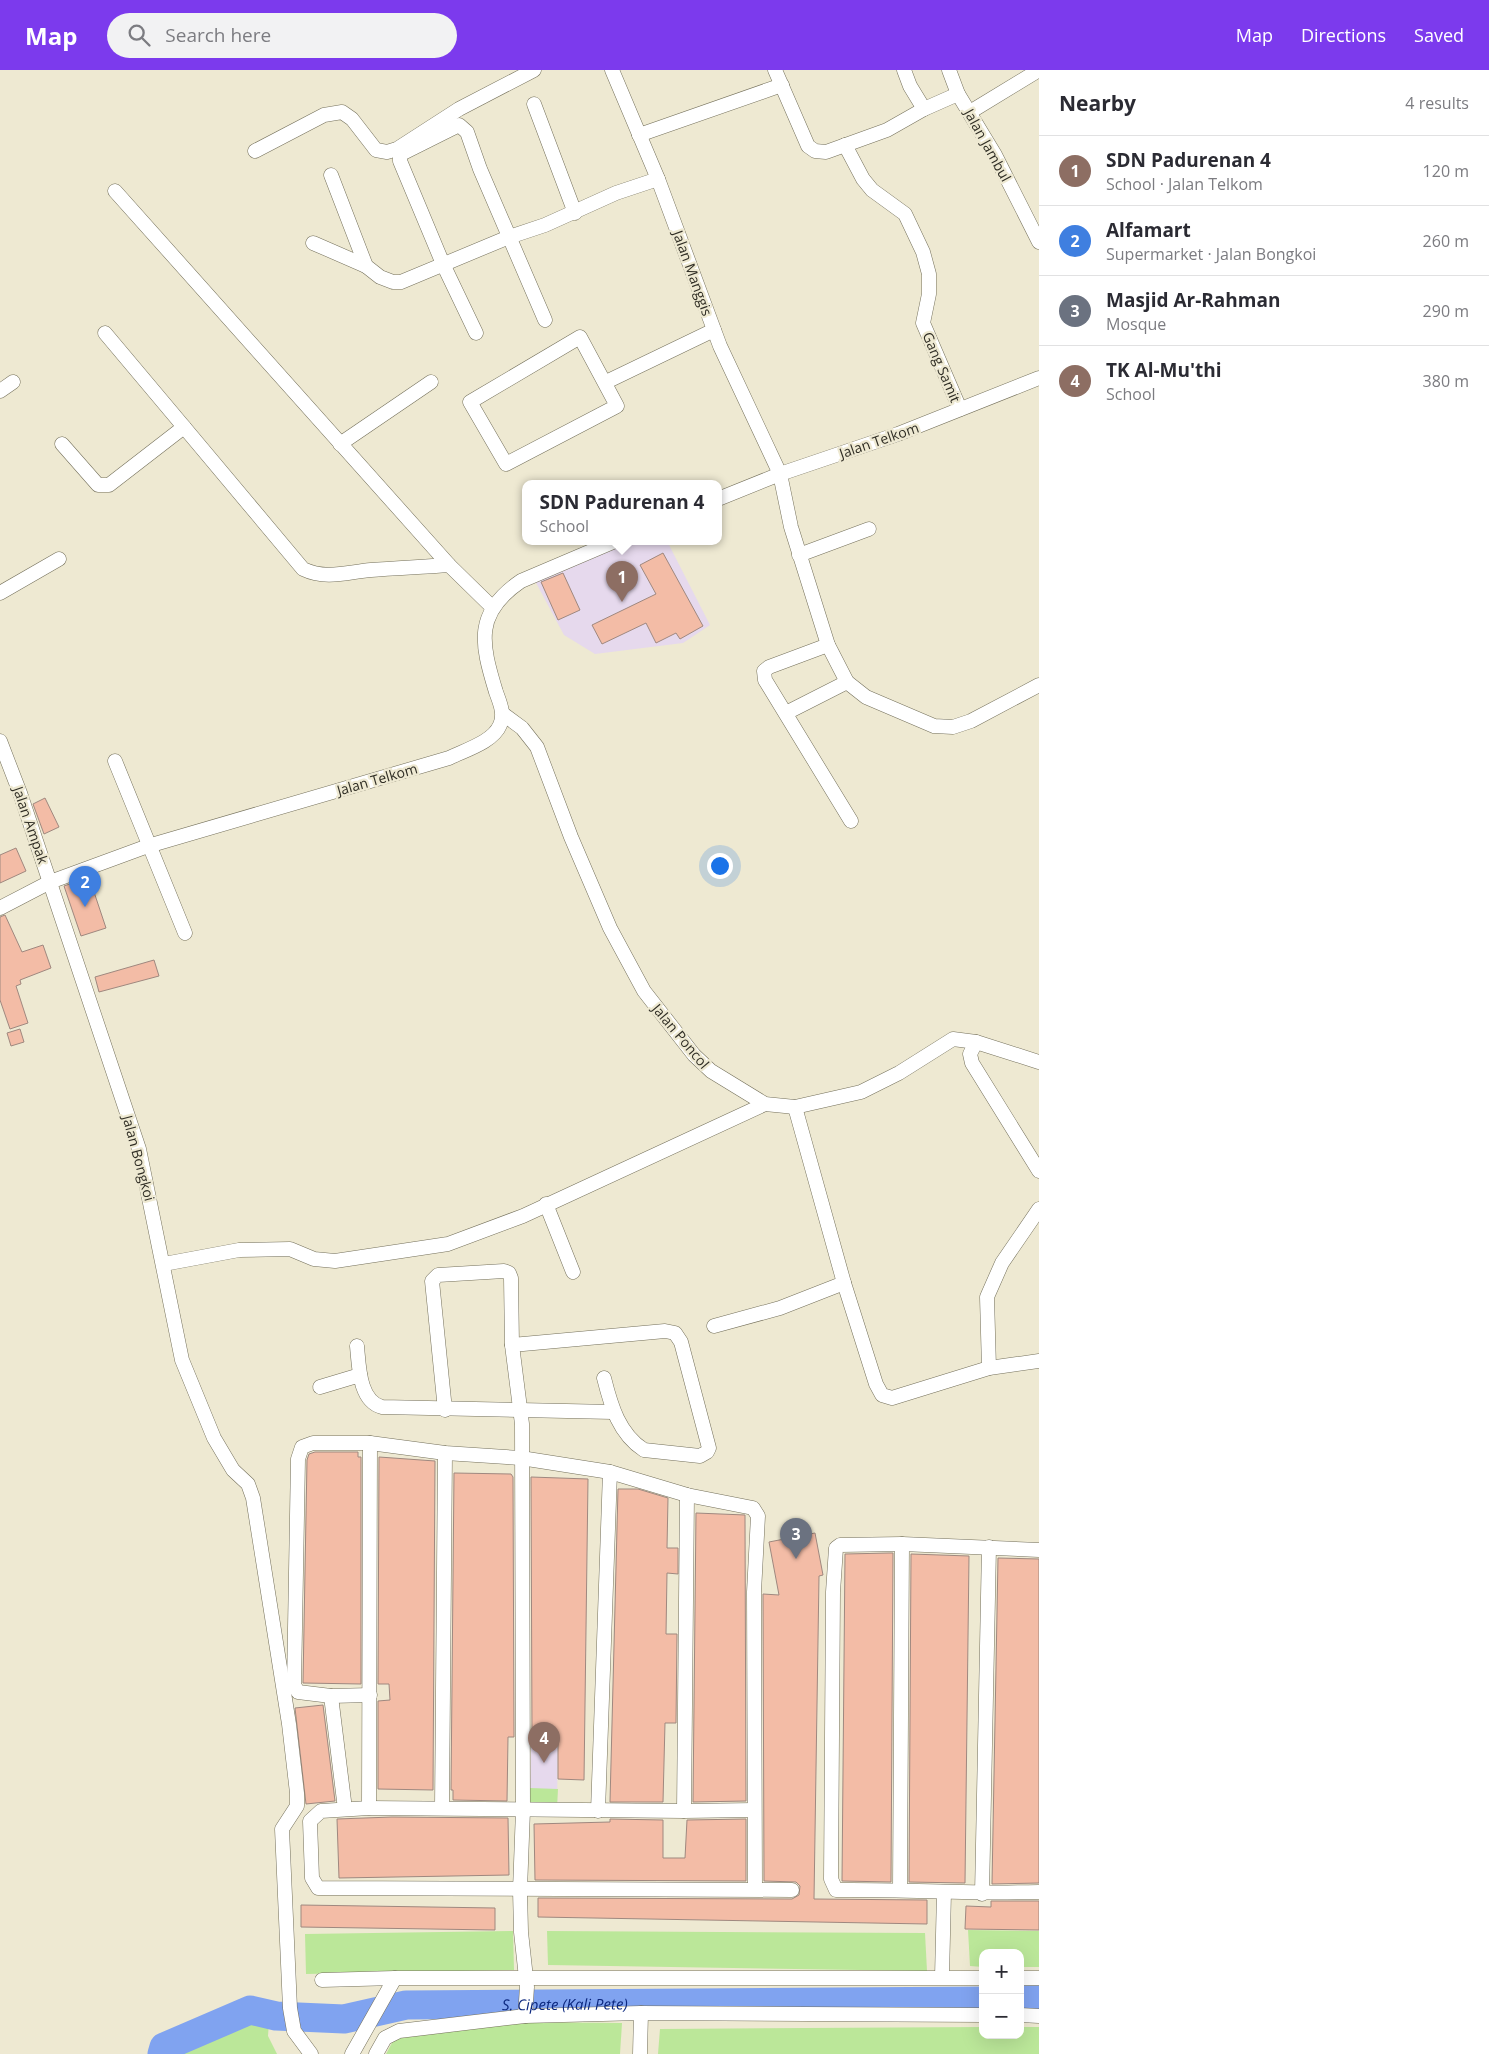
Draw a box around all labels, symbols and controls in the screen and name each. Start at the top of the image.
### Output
search box [107,13,457,58]
text: Map [25,19,77,52]
icon: search [125,21,153,49]
text: Search here [165,22,271,48]
text: Map [1236,23,1273,47]
text: Directions [1301,23,1386,47]
text: Saved [1414,23,1464,47]
text: Nearby [1059,89,1136,117]
text: 4 results [1405,92,1469,114]
street label: Jalan Jambul [959,104,1016,185]
text: SDN Padurenan 4 [1106,147,1271,173]
text: 1 [1070,160,1080,182]
text: 120 m [1423,160,1469,182]
text: School · Jalan Telkom [1106,173,1263,195]
text: Alfamart [1106,217,1191,243]
street label: Jalan Manggis [668,226,717,319]
text: 2 [1070,230,1080,252]
text: 260 m [1423,230,1469,252]
text: Supermarket · Jalan Bongkoi [1106,243,1316,265]
text: Masjid Ar-Rahman [1106,287,1280,313]
text: 3 [1070,300,1080,322]
text: 290 m [1423,300,1469,322]
text: Mosque [1106,313,1166,335]
street label: Gang Samit [919,329,965,405]
text: TK Al-Mu'thi [1106,357,1222,383]
text: 4 [1070,370,1080,392]
text: 380 m [1423,370,1469,392]
text: School [1106,383,1156,405]
street label: Jalan Telkom [835,418,921,463]
popup [522,480,722,545]
text: SDN Padurenan 4 [540,489,704,515]
text: School [540,515,589,537]
pin: 1 [606,561,638,602]
street label: Jalan Telkom [333,758,419,800]
street label: Jalan Ampak [8,782,53,867]
your location [707,853,733,879]
pin: 2 [69,866,101,907]
street label: Jalan Poncol [647,998,714,1072]
street label: Jalan Bongkoi [118,1111,160,1203]
pin: 3 [780,1518,812,1559]
pin: 4 [528,1722,560,1763]
map controls [979,1949,1024,2039]
button: + [979,1949,1024,1994]
water label: S. Cipete (Kali Pete) [502,1993,628,2014]
button: − [979,1994,1024,2039]

